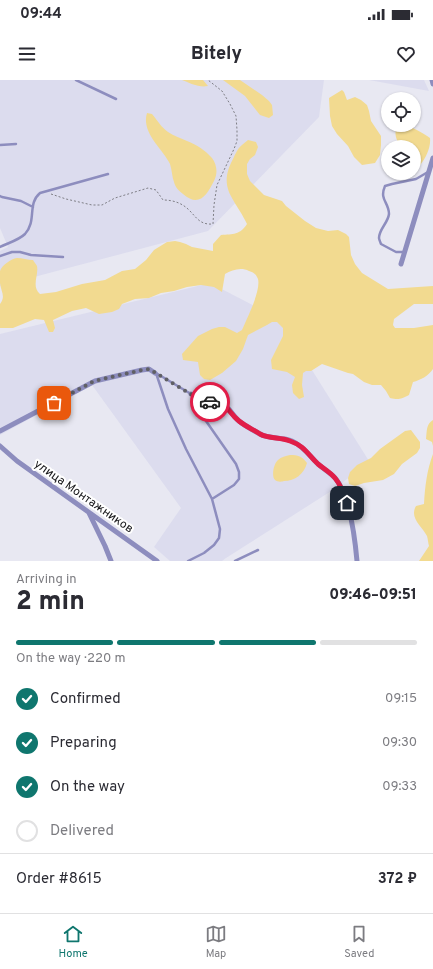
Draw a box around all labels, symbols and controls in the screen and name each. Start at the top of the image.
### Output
text: 09:44 [20,5,62,24]
icon: menu [16,43,38,65]
text: Bitely [191,43,242,66]
icon: heart [395,43,417,65]
map controls [381,92,421,180]
button: locate [381,92,421,132]
button: layers [381,140,421,180]
courier [190,382,230,422]
pin [37,386,71,420]
icon: car [199,391,221,413]
icon: bag [43,392,65,414]
street label: улица Монтажников [31,457,136,537]
pin [330,486,364,520]
icon: home [336,492,358,514]
text: Arriving in [16,572,77,588]
text: 2 min [16,586,85,619]
text: 09:46–09:51 [329,586,417,605]
text: On the way · 220 m [16,651,125,667]
icon: check [16,688,38,710]
text: Confirmed [50,690,121,709]
text: 09:15 [385,691,417,707]
icon: check [16,732,38,754]
text: Preparing [50,734,117,753]
text: 09:30 [382,735,417,751]
icon: check [16,776,38,798]
text: On the way [50,778,125,797]
text: 09:33 [382,779,417,795]
text: Delivered [50,822,114,841]
text: Order #8615 [16,870,102,889]
text: 372 ₽ [378,870,417,889]
tab: Home [59,923,88,961]
tab: Map [205,923,227,961]
tab: Saved [344,923,374,961]

